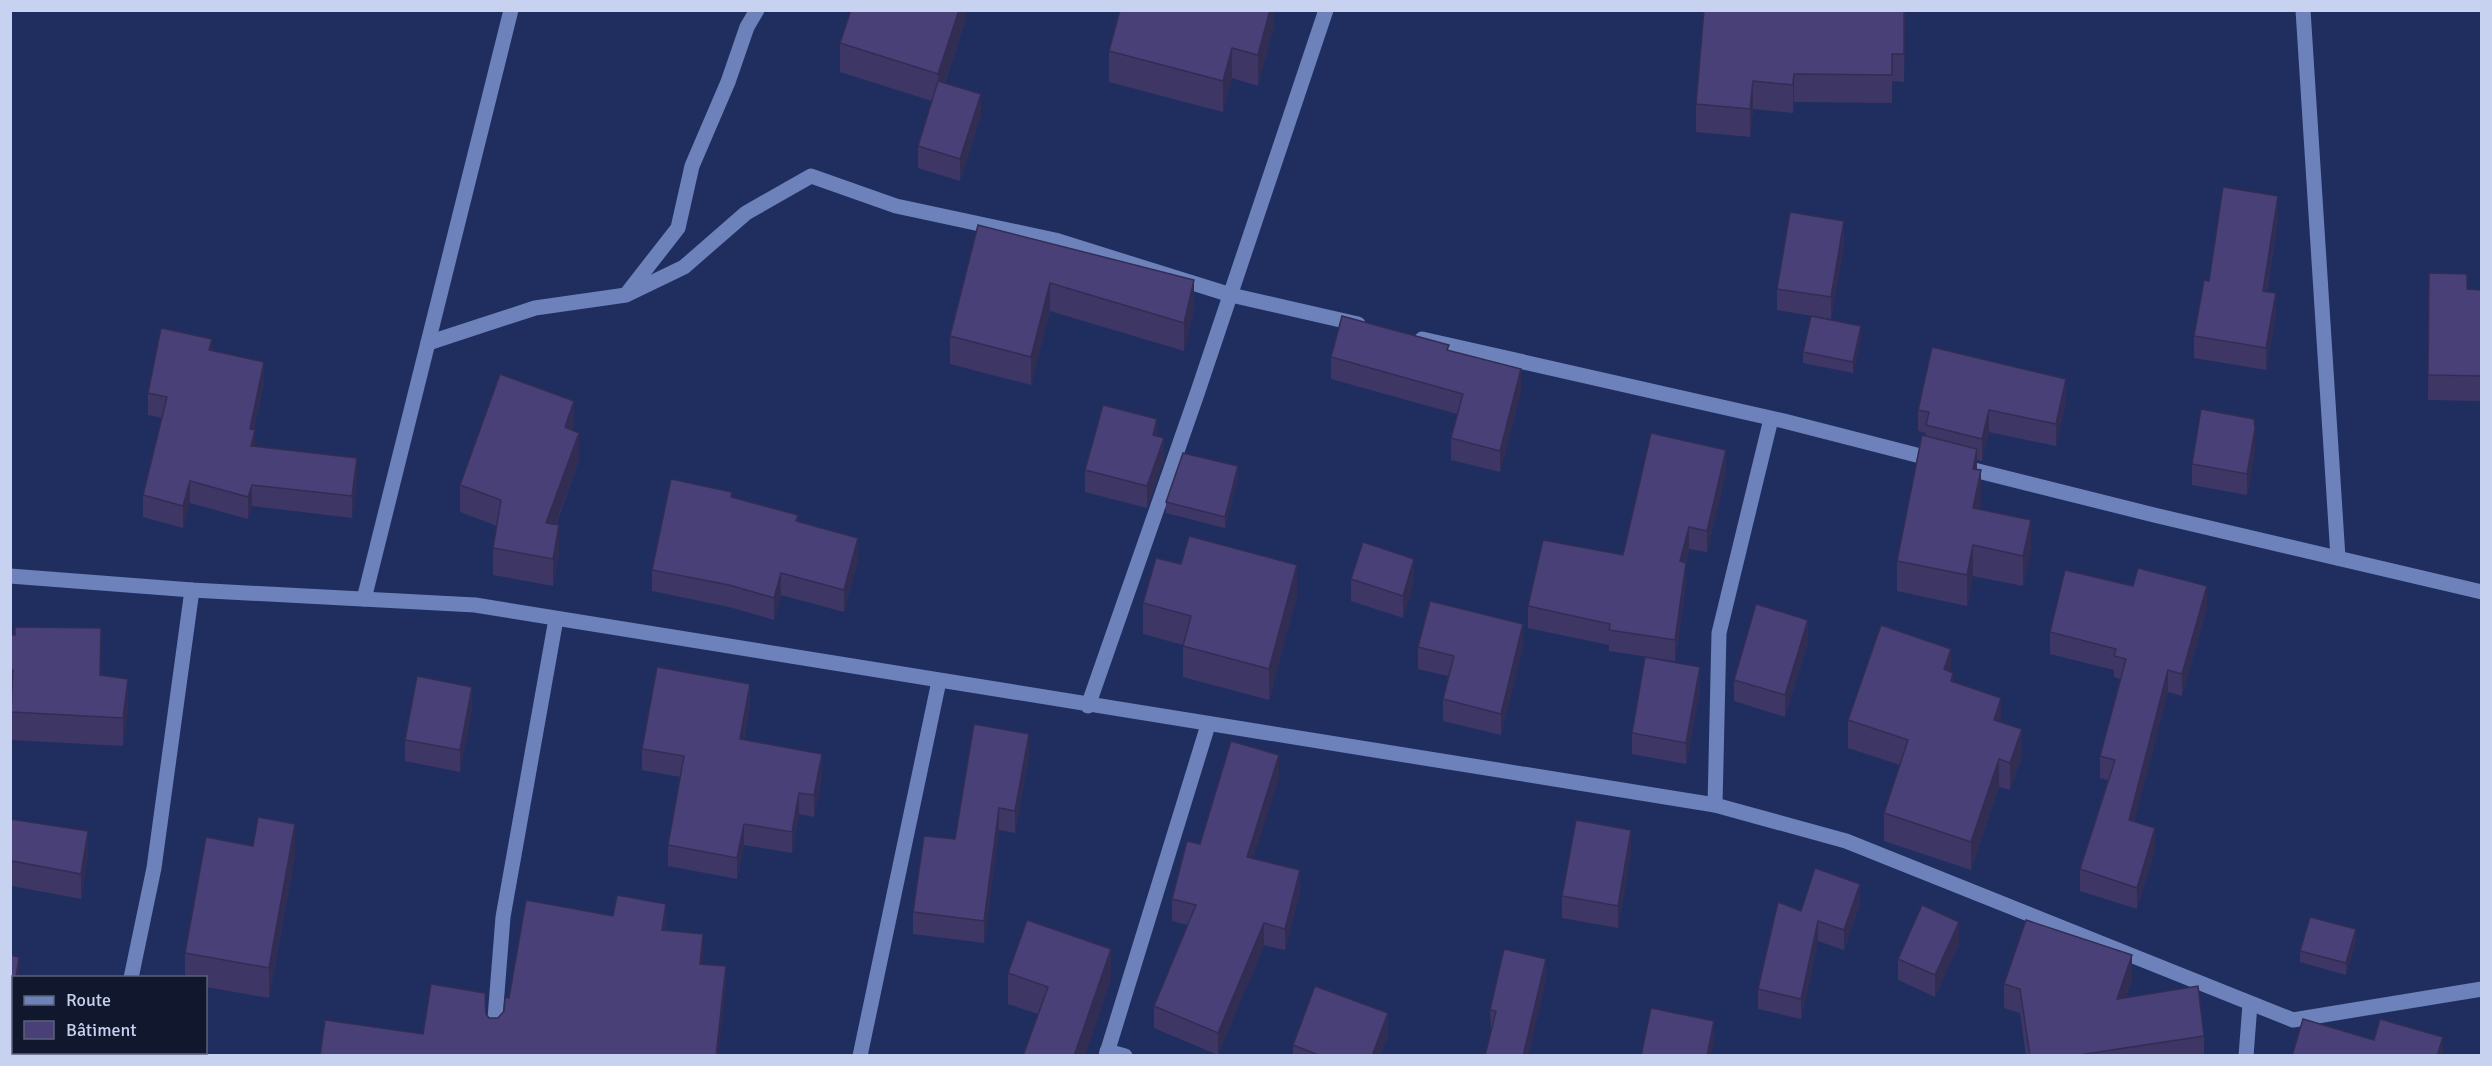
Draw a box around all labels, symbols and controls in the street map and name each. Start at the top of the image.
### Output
legend [12,976,207,1054]
text: Route [66,989,111,1011]
text: Bâtiment [66,1019,137,1041]

